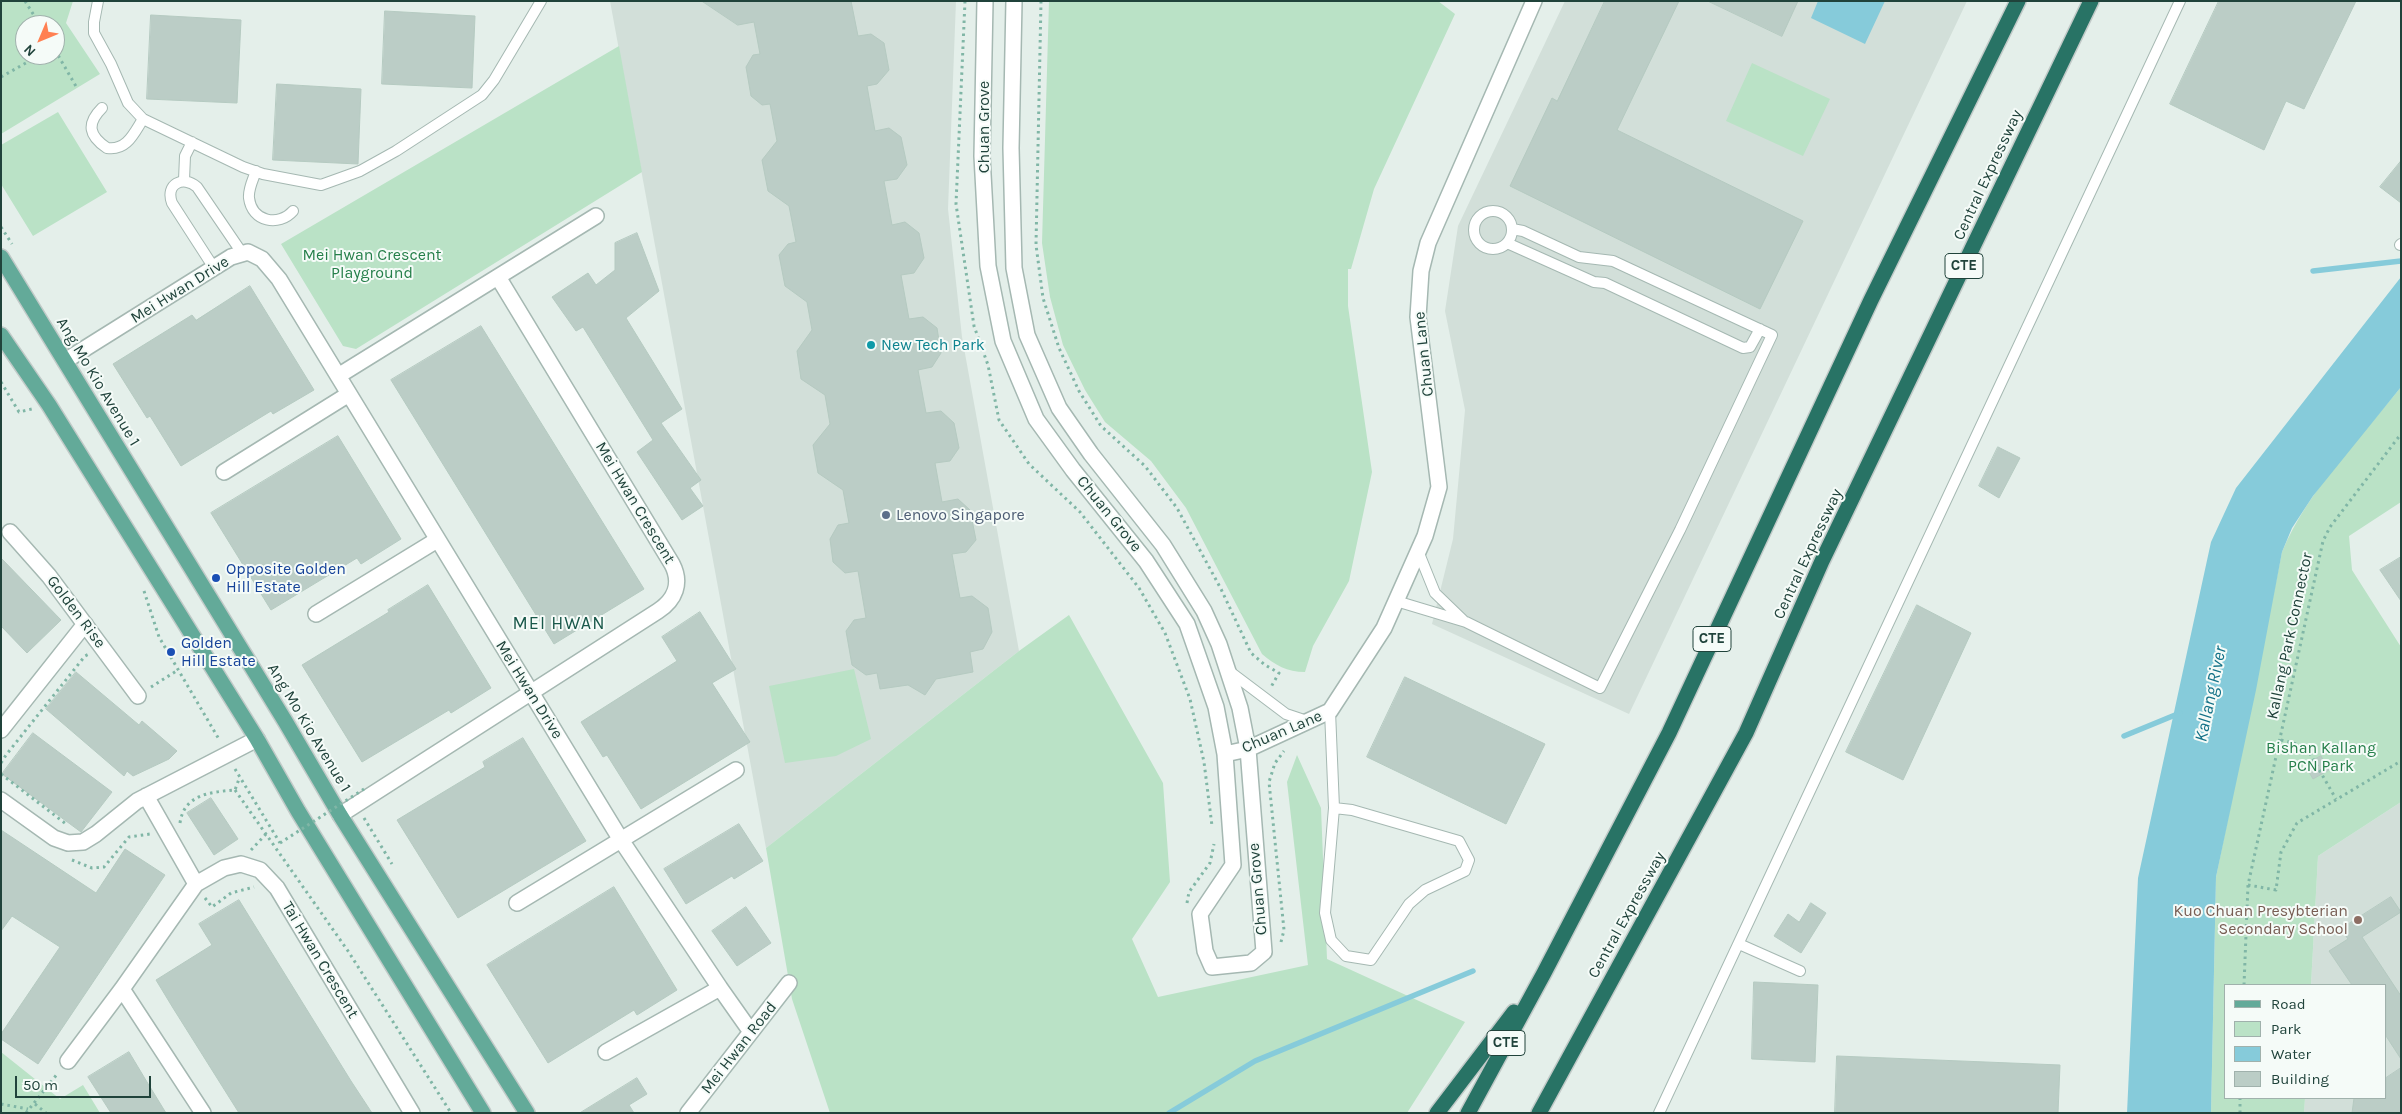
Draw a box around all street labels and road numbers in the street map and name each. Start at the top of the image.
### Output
street label: Chuan Grove [974,81,994,173]
street label: Central Expressway [1949,107,2027,243]
street label: Mei Hwan Drive [127,252,233,328]
road number: CTE [1945,254,1983,278]
street label: Chuan Lane [1410,310,1438,398]
street label: Ang Mo Kio Avenue 1 [52,314,144,450]
street label: Mei Hwan Crescent [591,438,679,568]
street label: Chuan Grove [1072,472,1146,556]
street label: Central Expressway [1769,486,1847,622]
street label: Kallang Park Connector [2263,551,2317,721]
street label: Golden Rise [42,572,110,652]
road number: CTE [1693,626,1731,652]
street label: Mei Hwan Drive [491,637,567,743]
street label: Ang Mo Kio Avenue 1 [263,660,355,796]
street label: Chuan Lane [1239,706,1325,758]
street label: Chuan Grove [1244,842,1272,936]
street label: Central Expressway [1584,848,1670,982]
street label: Tai Hwan Crescent [278,898,362,1022]
street label: Mei Hwan Road [697,998,781,1098]
road number: CTE [1487,1030,1525,1056]

